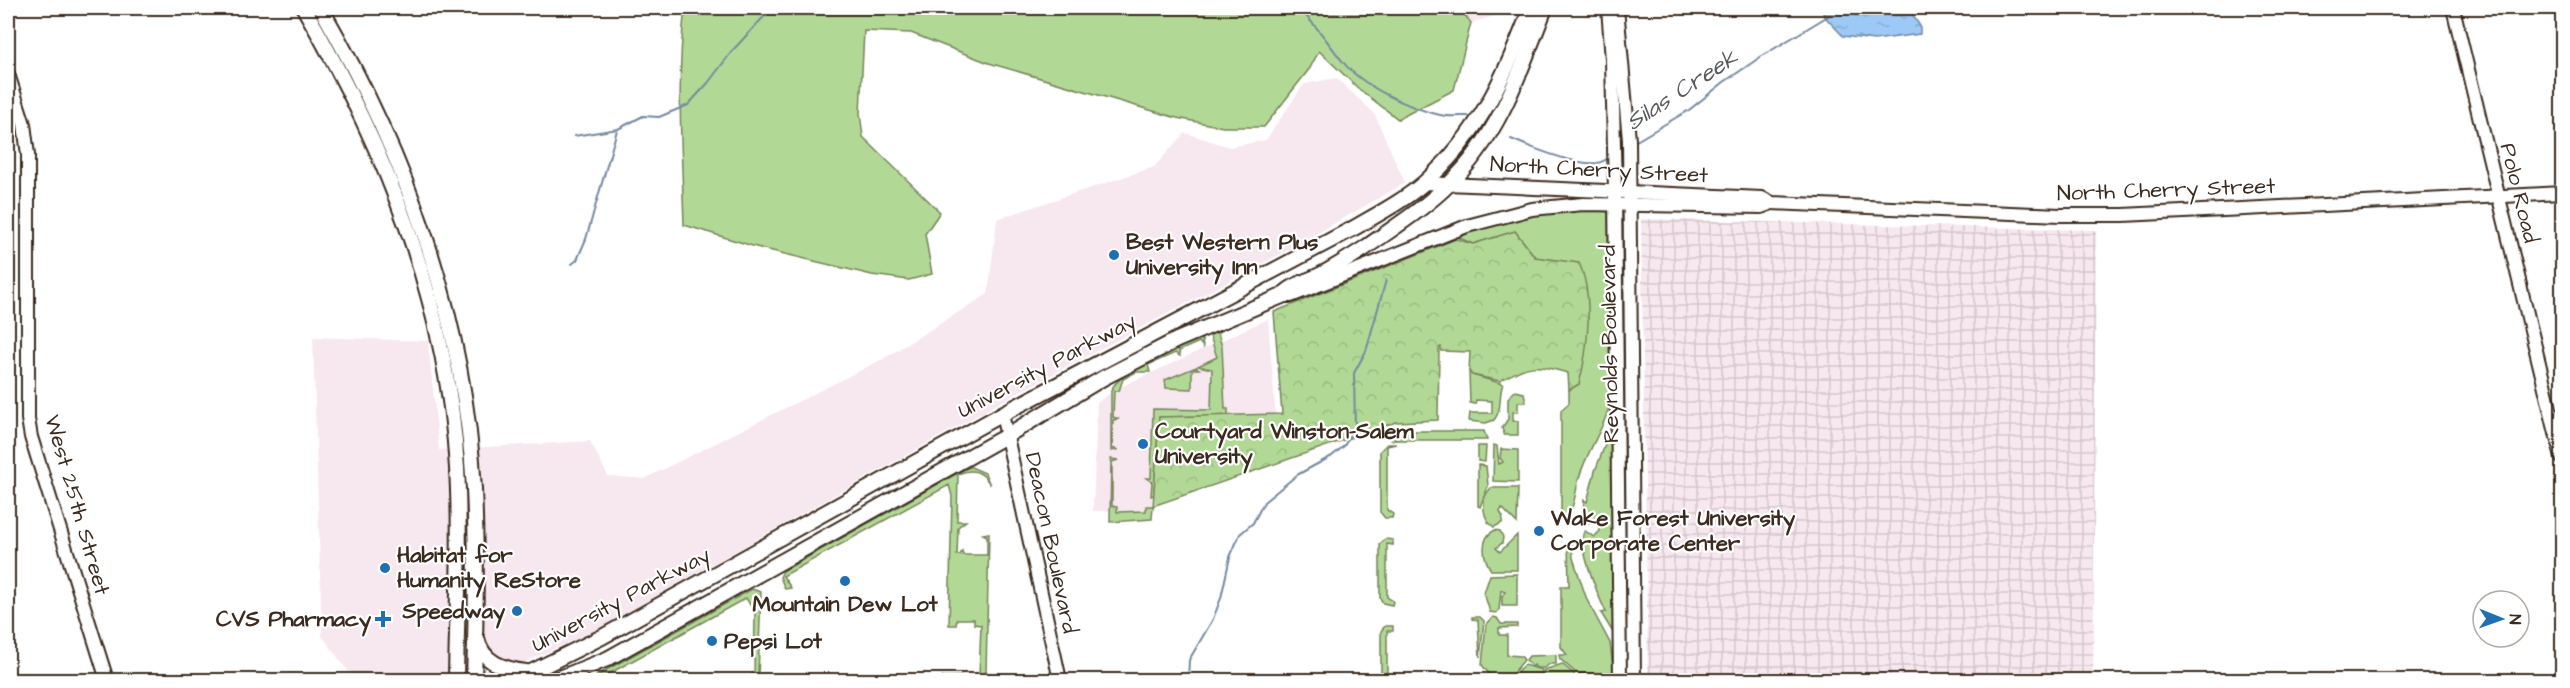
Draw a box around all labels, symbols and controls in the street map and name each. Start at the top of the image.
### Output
water label: Silas Creek [1619,40,1746,139]
street label: Polo Road [2492,140,2546,246]
street label: North Cherry Street [1489,149,1709,192]
street label: North Cherry Street [2056,171,2276,210]
place label: Best Western Plus University Inn [1126,227,1318,285]
street label: Reynolds Boulevard [1593,245,1628,443]
marker: Best Western Plus University Inn [1107,248,1121,262]
street label: University Parkway [952,306,1142,427]
street label: West 25th Street [36,411,118,599]
place label: Courtyard Winston-Salem University [1155,416,1415,474]
marker: Courtyard Winston-Salem University [1136,437,1150,451]
street label: Deacon Boulevard [1017,450,1085,636]
place label: Wake Forest University Corporate Center [1550,503,1796,559]
marker: Wake Forest University Corporate Center [1532,524,1546,538]
place label: Habitat for Humanity ReStore [397,540,581,598]
street label: University Parkway [526,540,716,661]
marker: Habitat for Humanity ReStore [378,561,392,575]
marker: Mountain Dew Lot [838,574,852,588]
place label: Mountain Dew Lot [752,589,939,620]
north arrow [2471,589,2531,649]
place label: Speedway [401,596,506,629]
place label: CVS Pharmacy [216,604,372,637]
marker: Speedway [510,604,524,618]
marker: CVS Pharmacy [376,612,390,626]
text: N [2504,614,2526,624]
place label: Pepsi Lot [724,626,823,657]
marker: Pepsi Lot [705,634,719,648]

